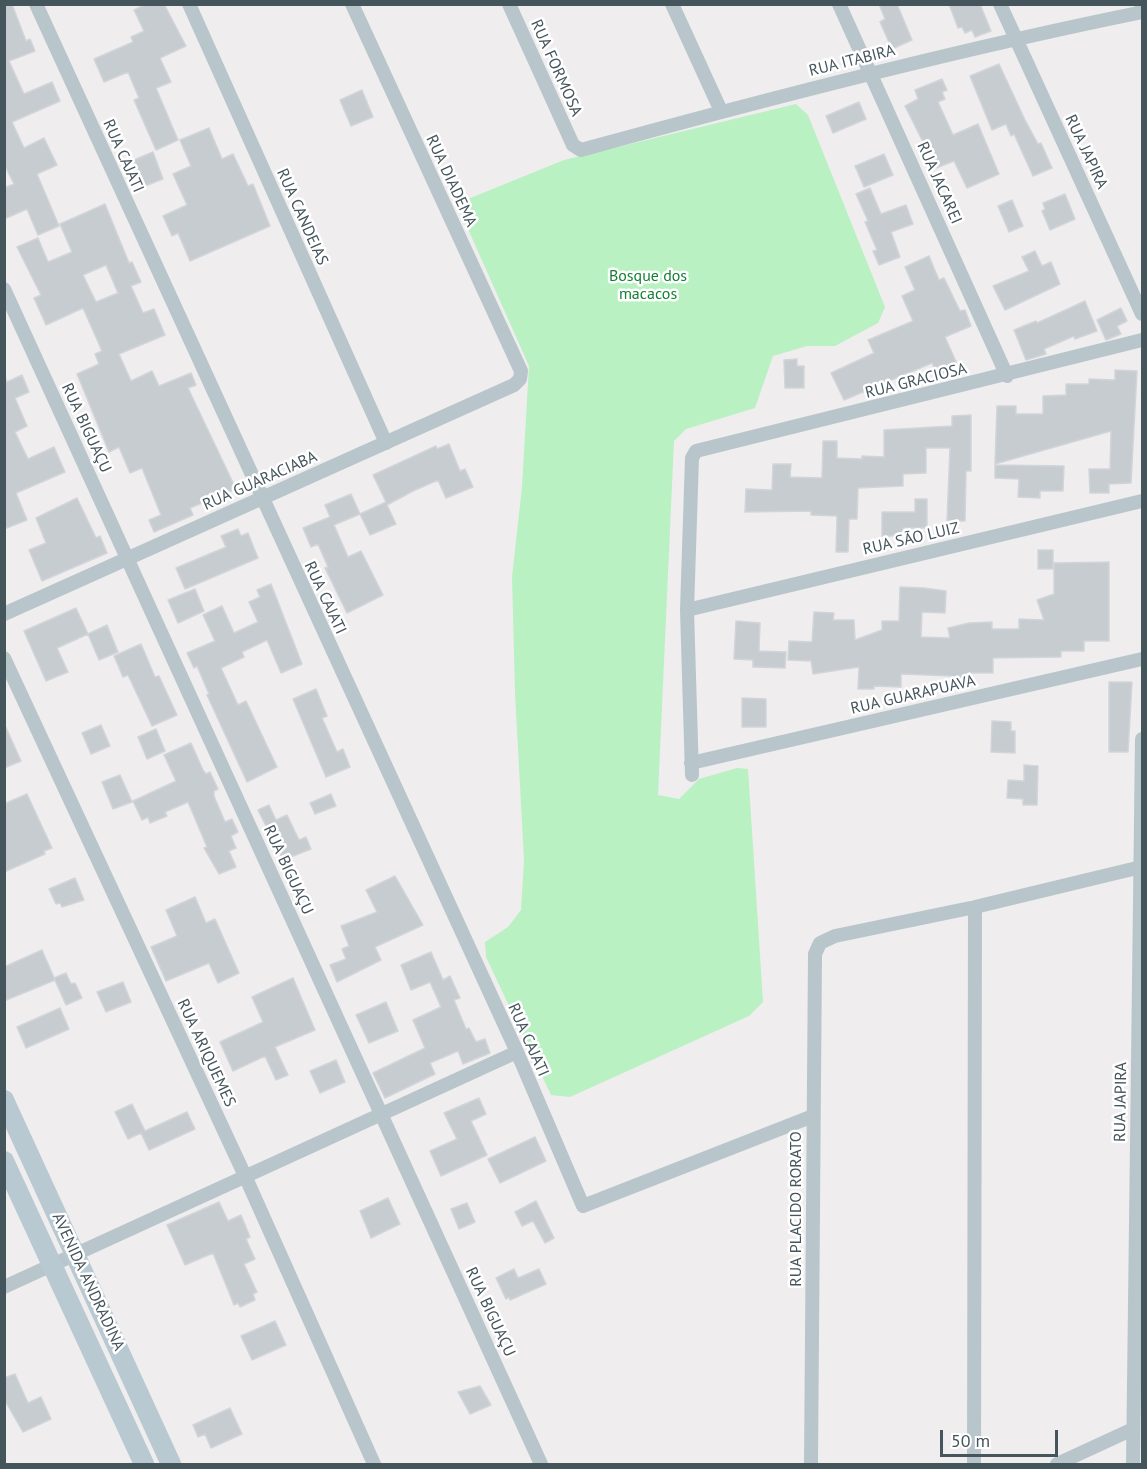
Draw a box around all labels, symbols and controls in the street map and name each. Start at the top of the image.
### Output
street label: RUA FORMOSA [526,17,586,119]
street label: RUA ITABIRA [807,41,897,81]
street label: RUA JAPIRA [1060,112,1112,192]
street label: RUA CAJATI [98,116,148,196]
street label: RUA DIADEMA [421,132,481,230]
street label: RUA JACAREI [912,139,966,227]
street label: RUA CANDEIAS [272,166,332,268]
park label: Bosque dos macacos [609,266,687,304]
street label: RUA GRACIOSA [863,359,969,403]
street label: RUA BIGUAÇU [57,380,115,476]
street label: RUA GUARACIABA [200,447,320,515]
street label: RUA SÃO LUIZ [861,519,961,559]
street label: RUA CAJATI [300,559,350,637]
street label: RUA GUARAPUAVA [849,671,977,719]
street label: RUA BIGUAÇU [259,822,317,918]
street label: RUA ARIQUEMES [173,996,239,1110]
street label: RUA CAJATI [503,1000,553,1080]
street label: RUA JAPIRA [1111,1062,1131,1142]
street label: RUA PLACIDO RORATO [786,1131,806,1287]
street label: AVENIDA ANDRADINA [48,1210,128,1354]
street label: RUA BIGUAÇU [461,1264,519,1360]
scale bar [943,1418,1062,1456]
text: 50 m [951,1429,990,1452]

